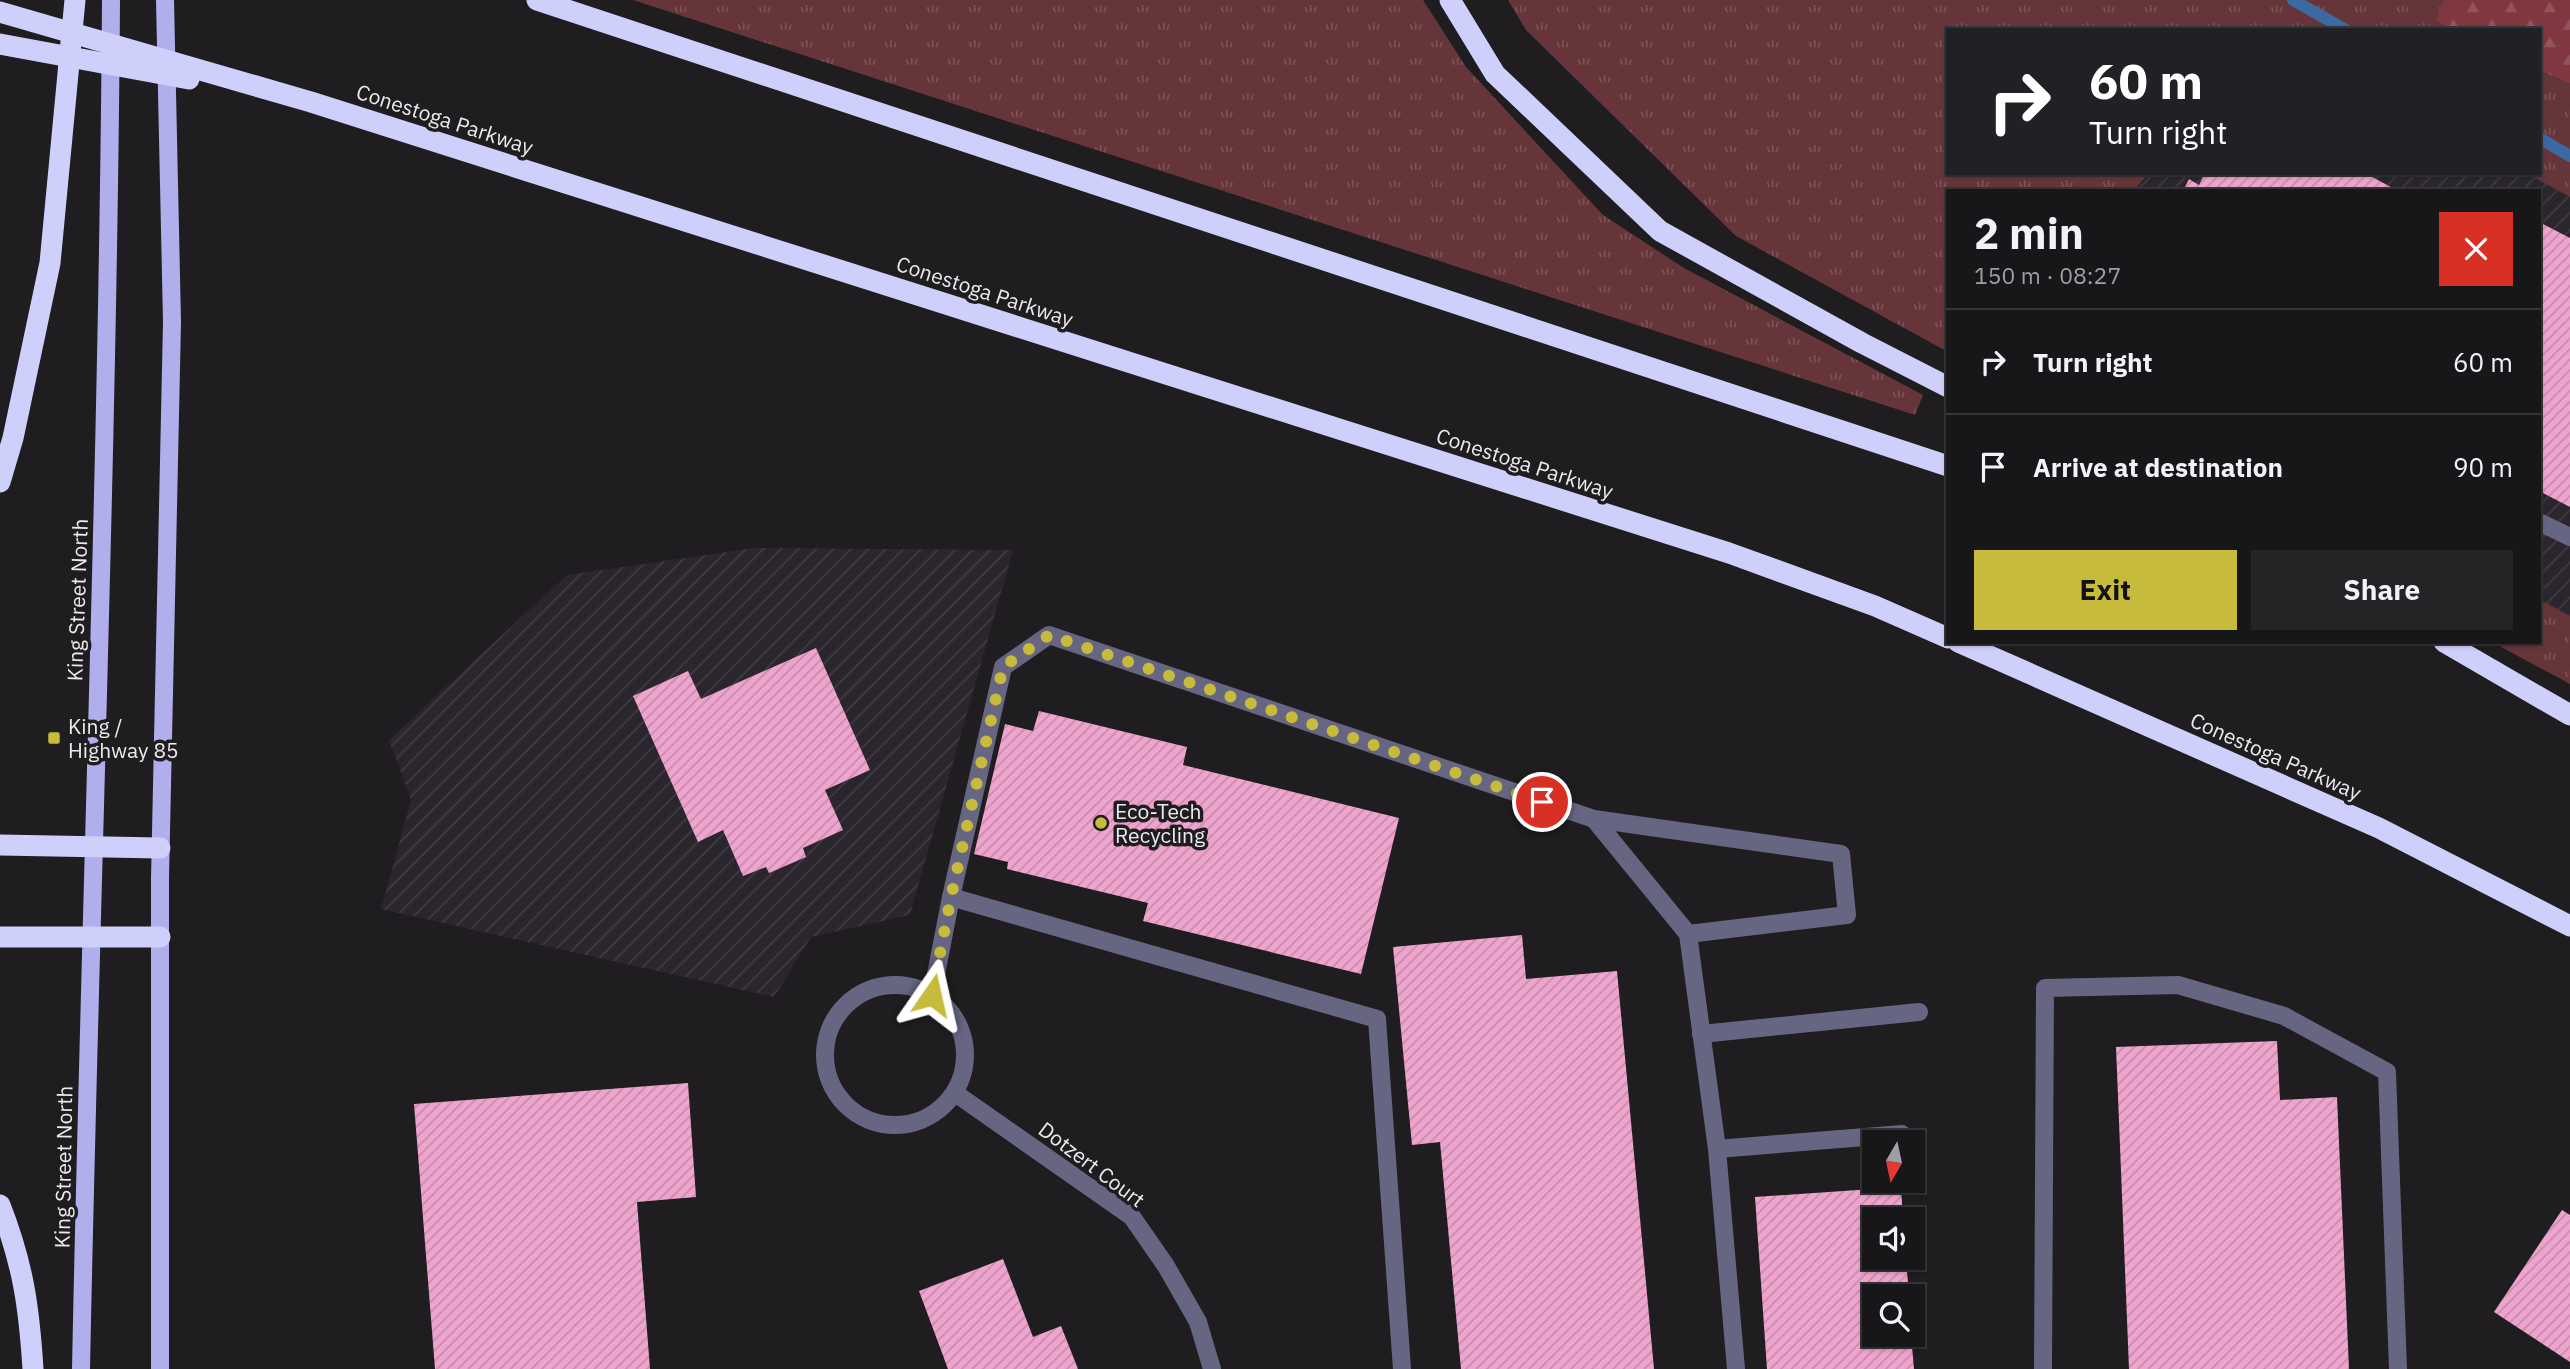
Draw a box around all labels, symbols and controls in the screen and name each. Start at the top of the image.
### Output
text: 60 m [2089,49,2203,112]
icon: right [1974,56,2065,147]
street label: Conestoga Parkway [353,77,538,161]
text: Turn right [2089,111,2227,153]
text: 2 min [1974,206,2084,261]
button: close [2439,212,2513,286]
street label: Conestoga Parkway [893,249,1078,333]
text: 150 m · 08:27 [1974,260,2121,290]
icon: right [1974,343,2012,381]
text: Turn right [2033,345,2152,379]
text: 60 m [2453,345,2513,379]
street label: Conestoga Parkway [1433,421,1618,505]
icon: arrive [1974,448,2012,486]
text: Arrive at destination [2033,450,2283,484]
text: 90 m [2453,450,2513,484]
street label: King Street North [60,518,94,682]
button: Exit [1974,550,2237,630]
button: Share [2251,550,2513,630]
street label: Conestoga Parkway [2186,706,2366,807]
place label: King / Highway 85 [68,712,179,764]
marker: King / Highway 85 [46,730,62,746]
pin [1512,772,1572,832]
icon: arrive [1523,783,1561,821]
place label: Eco-Tech Recycling [1115,797,1205,849]
marker: Eco-Tech Recycling [1093,815,1109,831]
position arrow [895,958,969,1032]
street label: King Street North [48,1085,78,1249]
street label: Dotzert Court [1033,1115,1151,1213]
north arrow [1862,1130,1925,1194]
map controls [1862,1130,1925,1347]
button: sound [1862,1207,1925,1270]
button: search [1862,1284,1925,1347]

